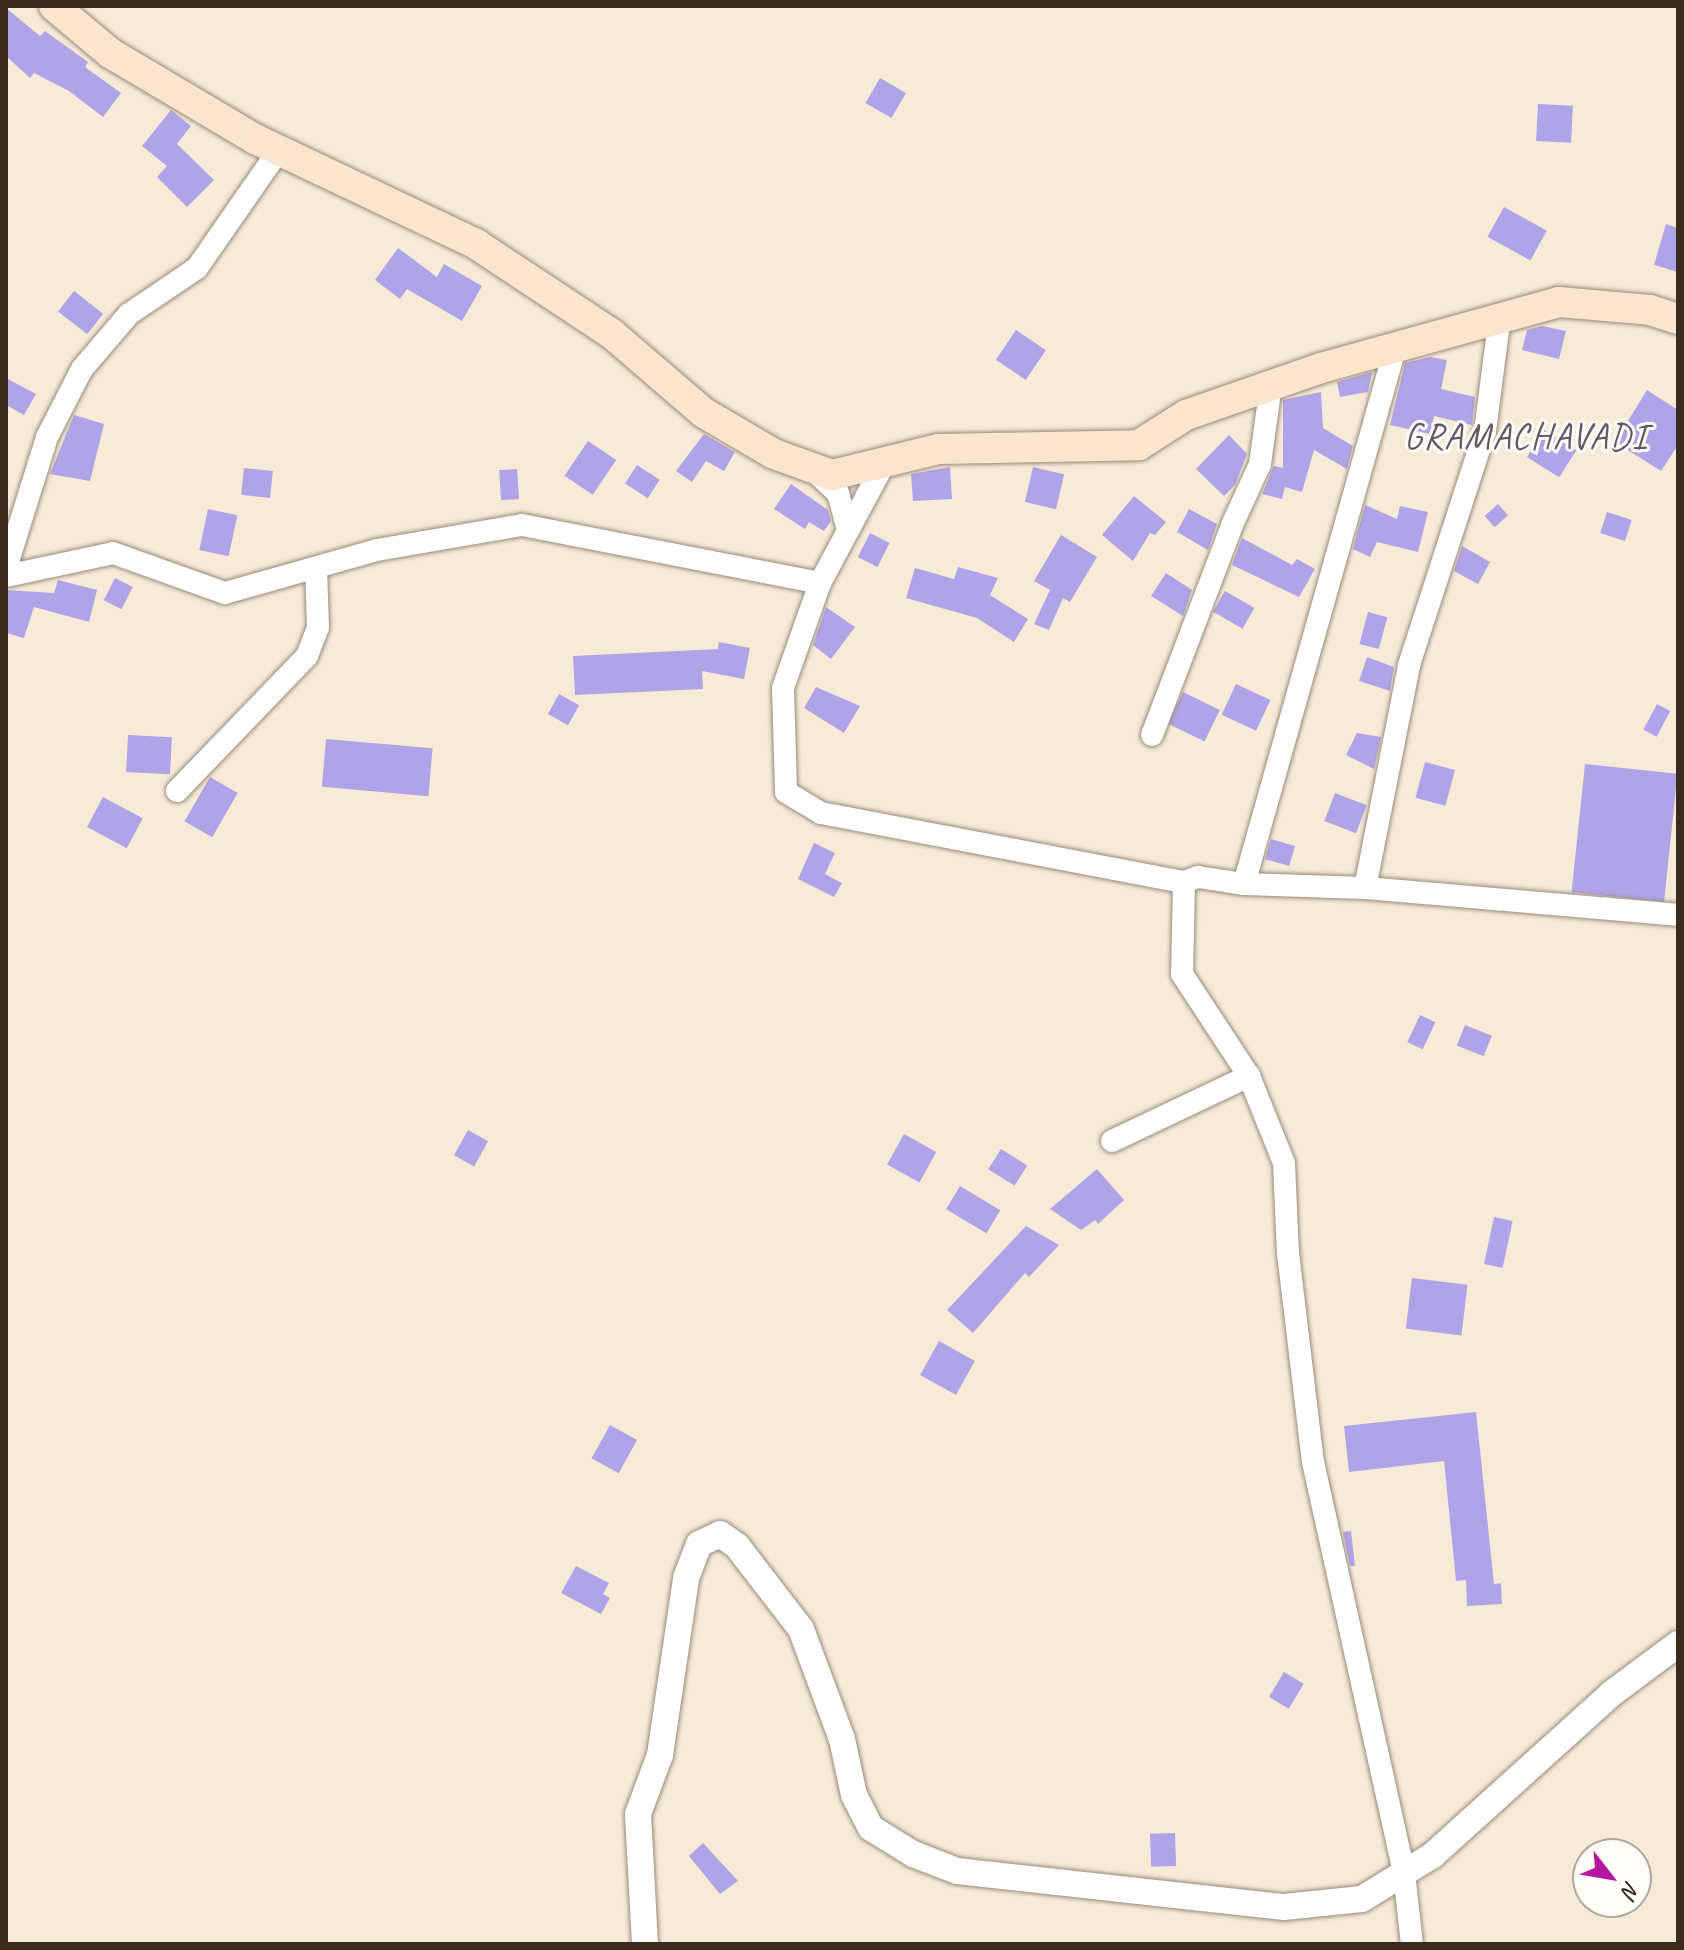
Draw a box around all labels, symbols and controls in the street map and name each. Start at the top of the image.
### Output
district label: GRAMACHAVADI [1404,415,1648,459]
north arrow [1572,1838,1652,1918]
text: N [1615,1876,1646,1902]

